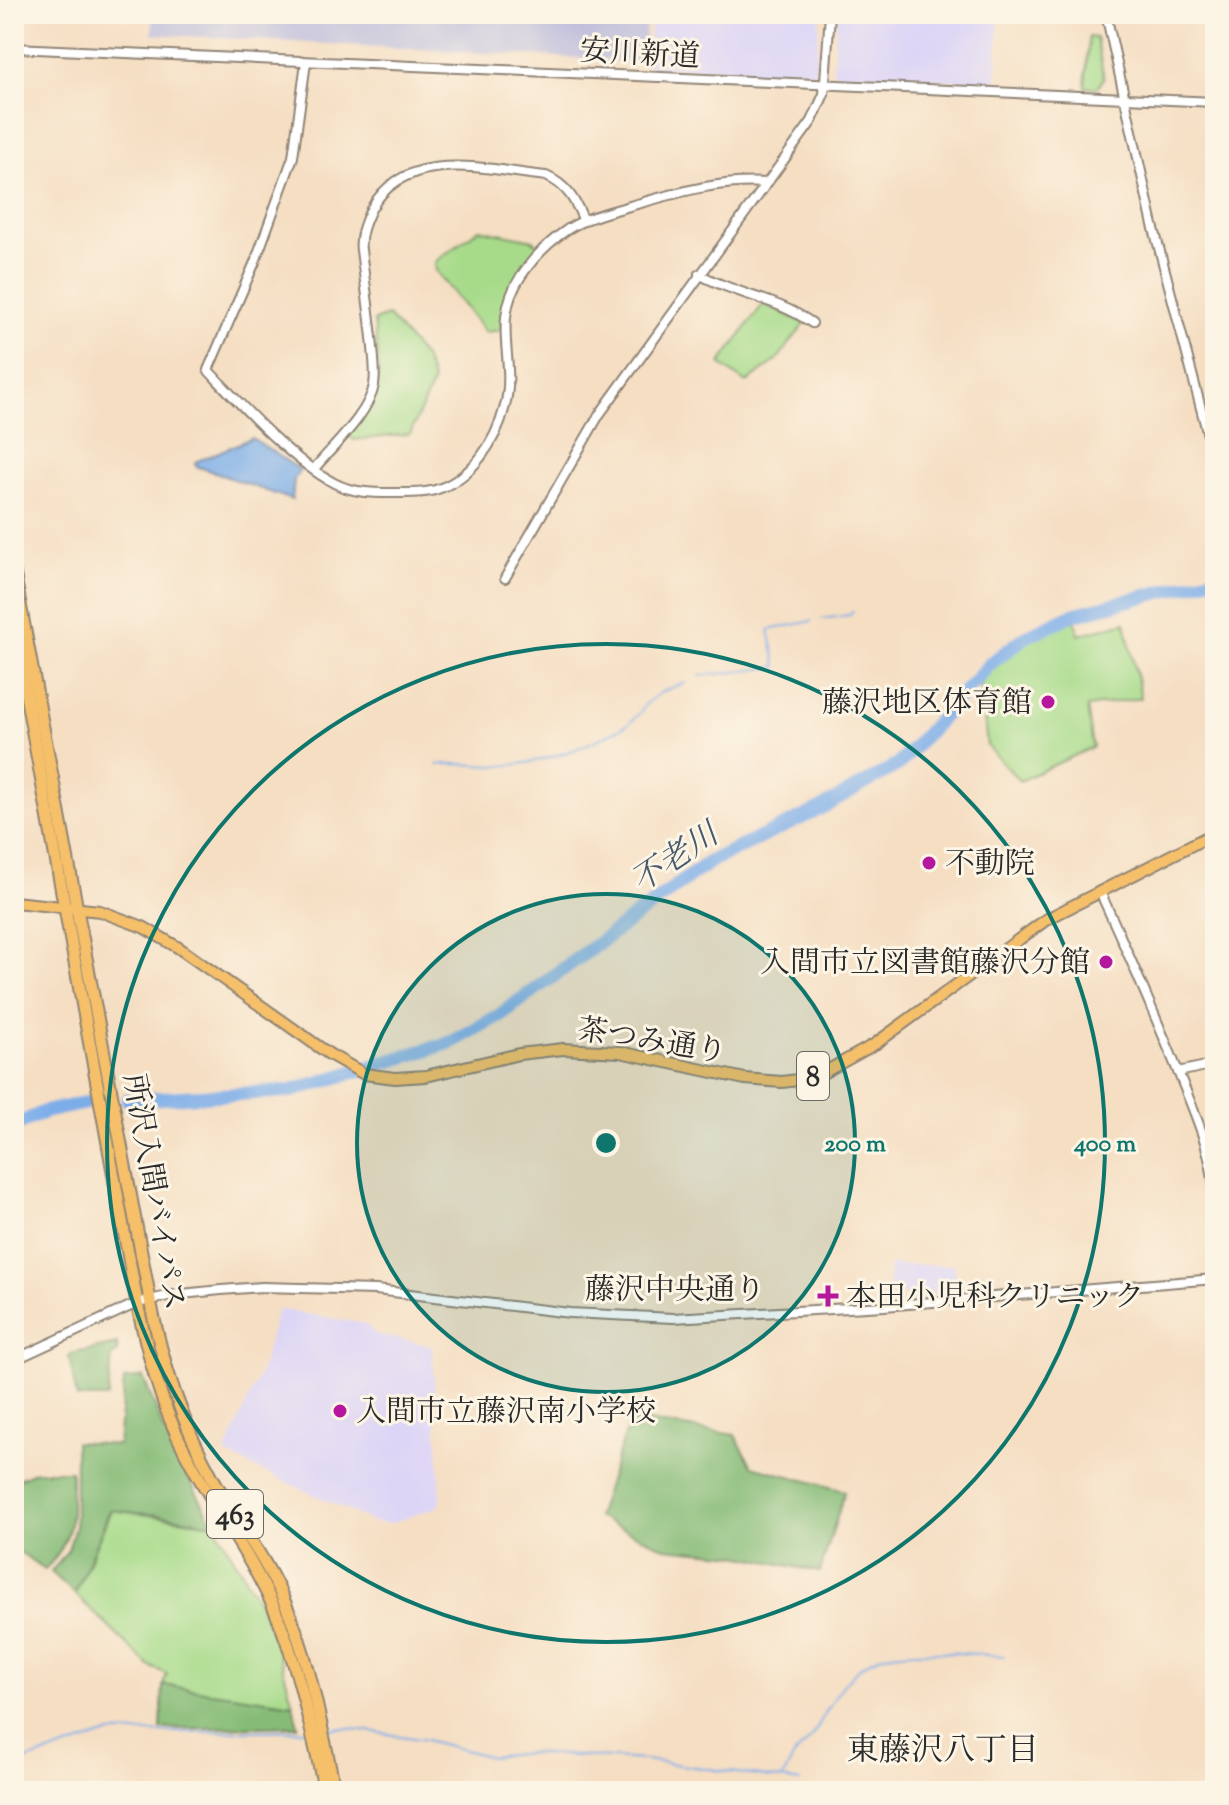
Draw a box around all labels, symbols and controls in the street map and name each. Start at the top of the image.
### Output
street label: 安川新道 [579,31,701,80]
place label: 藤沢地区体育館 [822,683,1032,726]
marker: 藤沢地区体育館 [1039,693,1057,711]
water label: 不老川 [623,812,731,905]
place label: 不動院 [945,844,1035,887]
marker: 不動院 [920,854,938,872]
place label: 入間市立図書館藤沢分館 [760,943,1090,986]
marker: 入間市立図書館藤沢分館 [1097,953,1115,971]
street label: 茶つみ通り [574,1010,729,1075]
road number: 8 [797,1052,829,1100]
street label: 所沢入間バイパス [111,1071,194,1314]
text: 200 m [824,1128,886,1162]
text: 400 m [1073,1128,1136,1162]
centre of rings [592,1129,620,1157]
street label: 藤沢中央通り [585,1270,765,1313]
place label: 本田小児科クリニック [846,1277,1144,1320]
marker: 本田小児科クリニック [817,1285,839,1307]
place label: 入間市立藤沢南小学校 [356,1392,656,1435]
marker: 入間市立藤沢南小学校 [331,1402,349,1420]
road number: 463 [207,1490,263,1538]
district label: 東藤沢八丁目 [847,1729,1039,1775]

